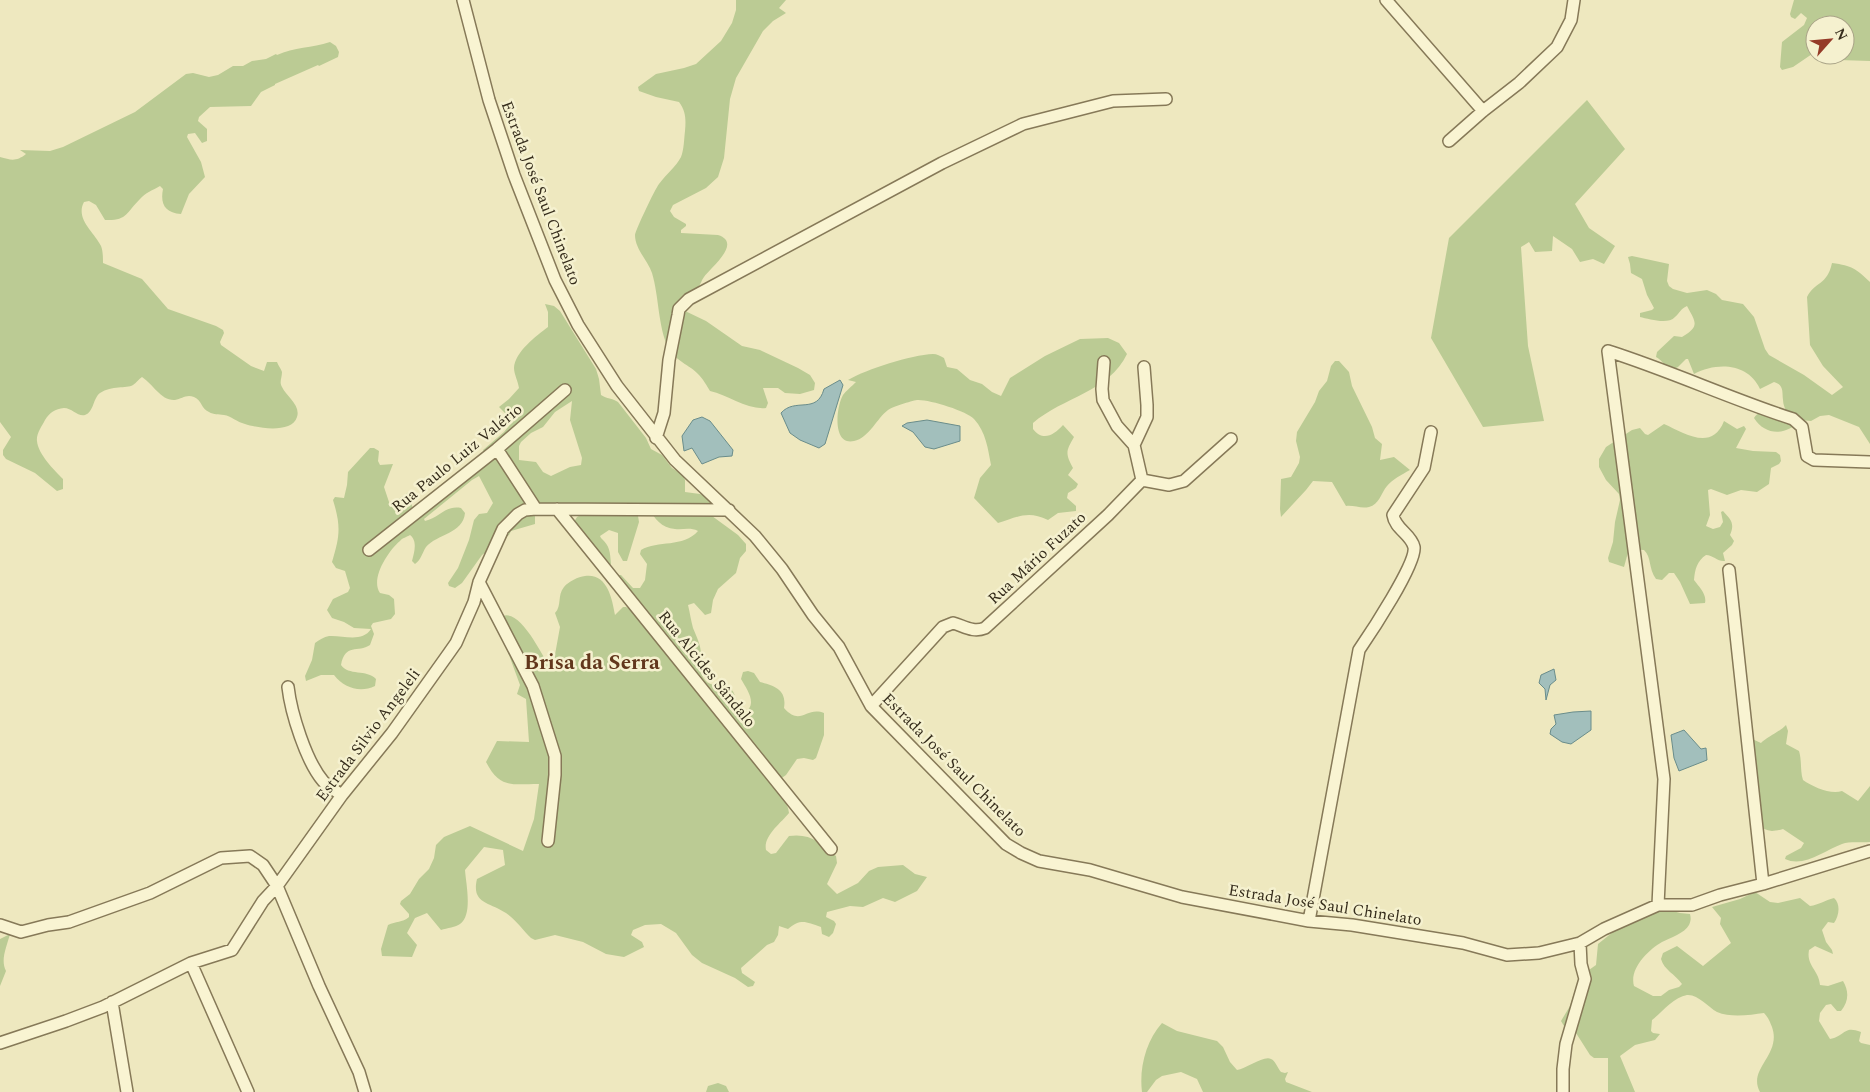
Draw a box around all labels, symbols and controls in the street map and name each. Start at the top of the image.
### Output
north arrow [1805,15,1855,65]
text: N [1829,24,1853,44]
street label: Estrada José Saul Chinelato [495,97,587,289]
street label: Rua Paulo Luiz Valério [386,398,528,518]
street label: Rua Mário Fuzato [982,506,1092,610]
street label: Rua Alcides Sândalo [652,605,762,733]
district label: Brisa da Serra [524,647,660,679]
street label: Estrada Silvio Angeleli [310,663,426,807]
street label: Estrada José Saul Chinelato [876,687,1032,843]
street label: Estrada José Saul Chinelato [1227,878,1423,932]

